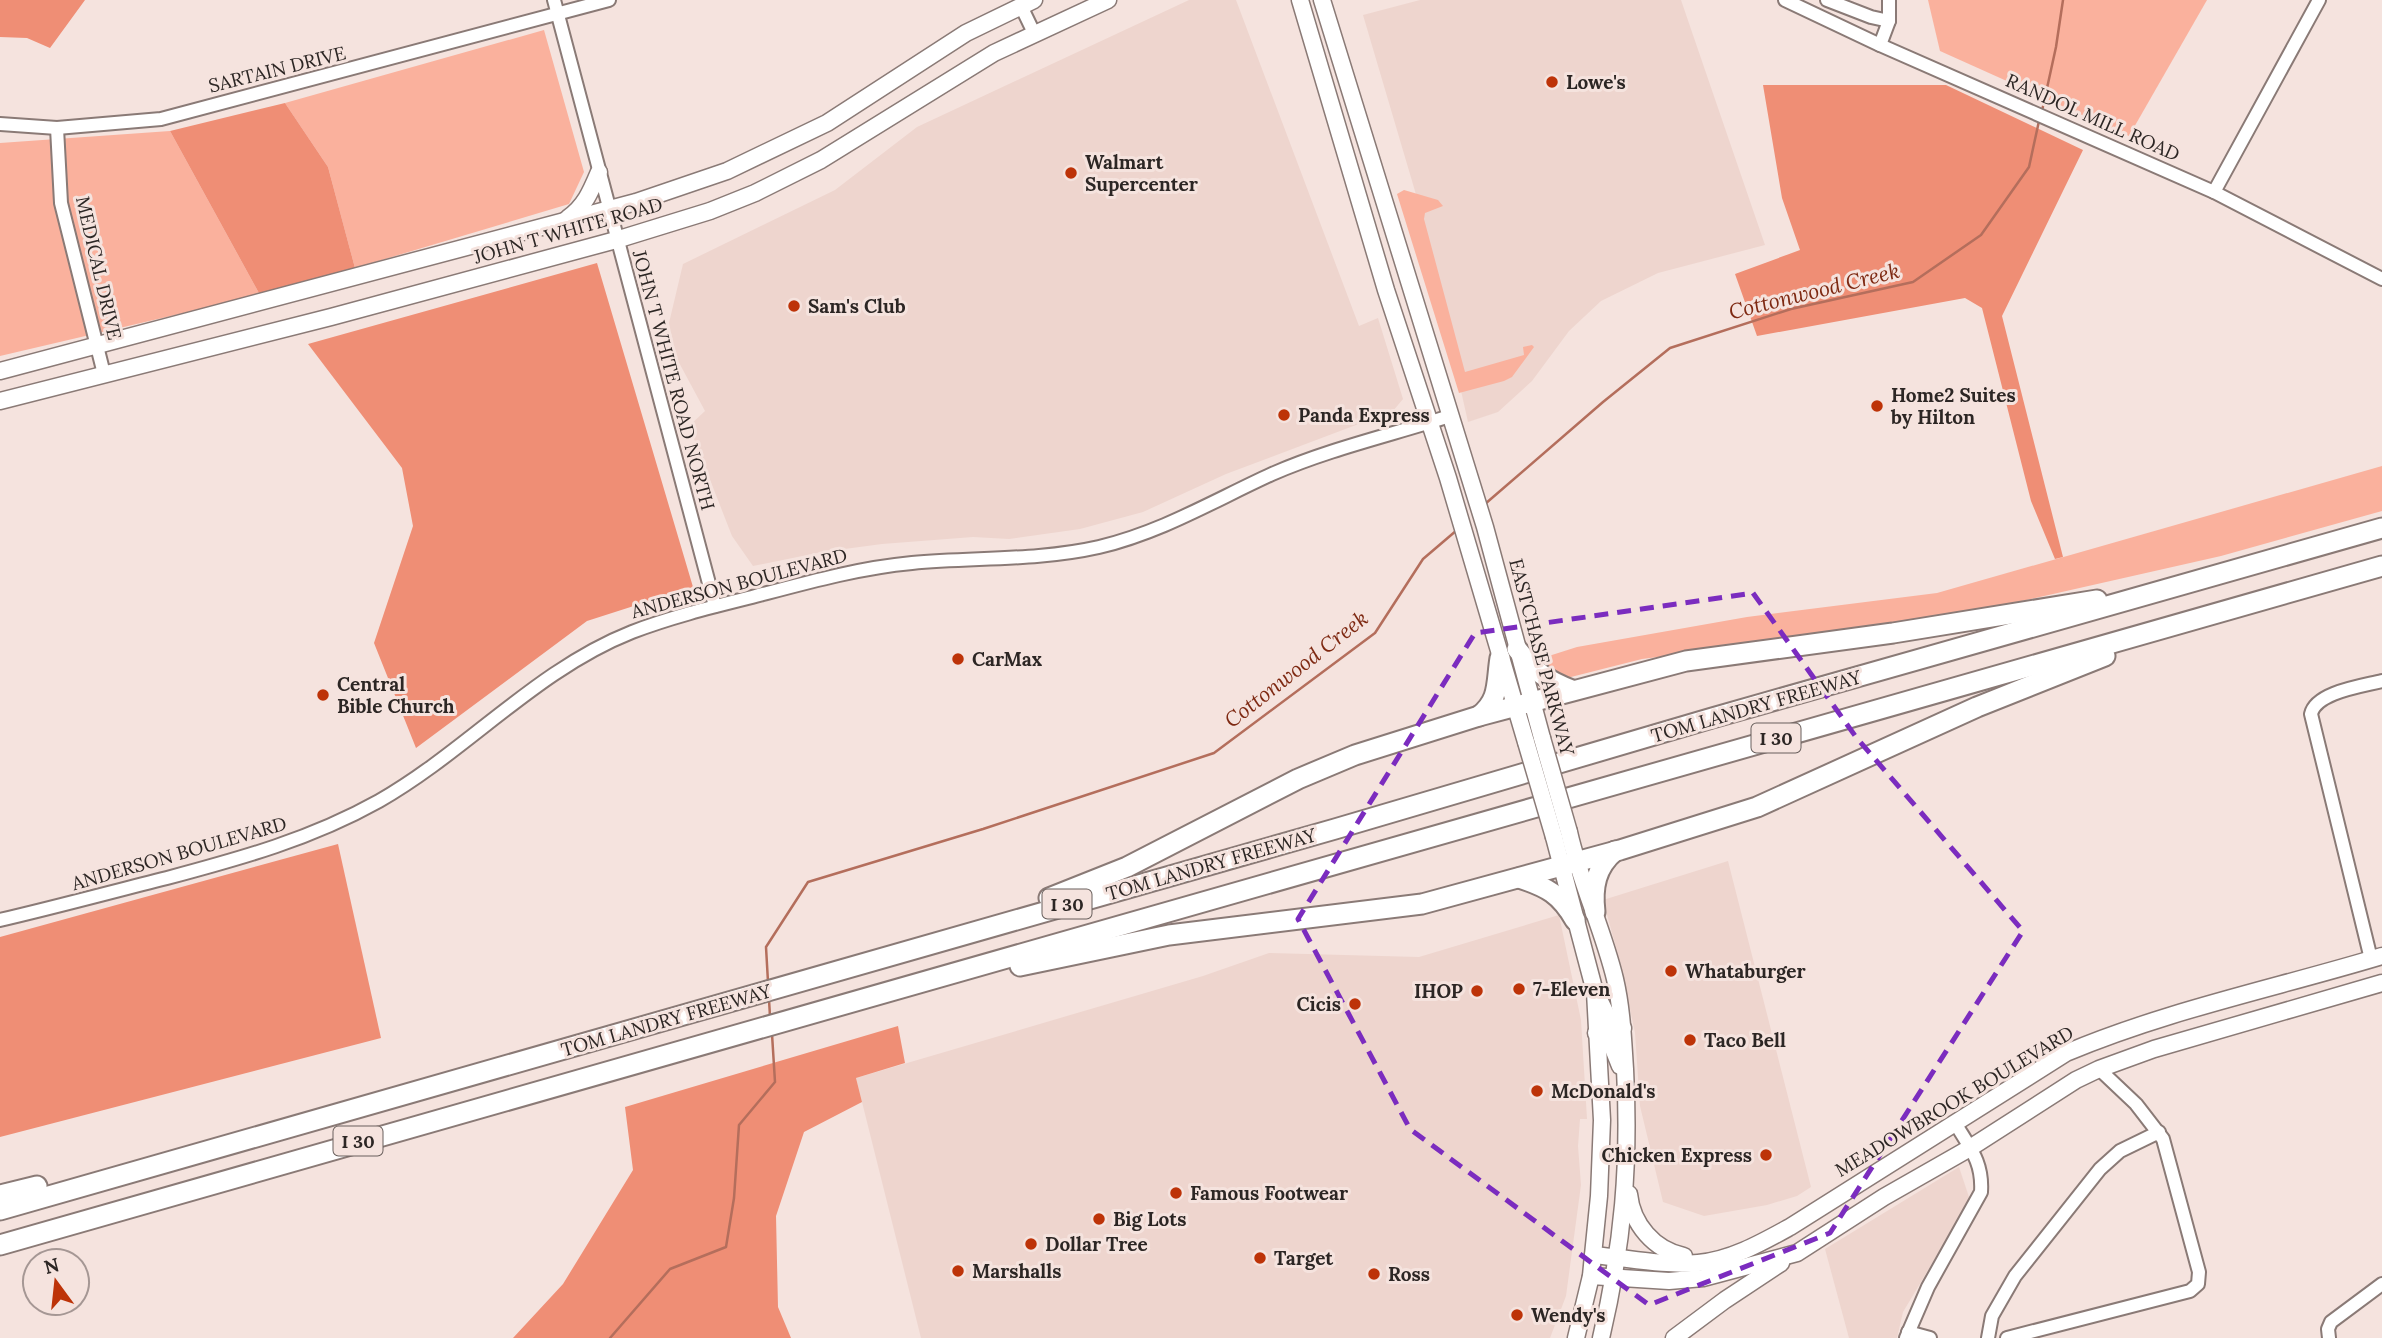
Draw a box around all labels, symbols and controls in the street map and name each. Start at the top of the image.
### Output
street label: SARTAIN DRIVE [206,40,348,98]
street label: RANDOL MILL ROAD [2002,68,2184,166]
place label: Lowe's [1566,70,1626,94]
marker: Lowe's [1544,74,1560,90]
place label: Walmart Supercenter [1085,150,1198,196]
marker: Walmart Supercenter [1063,165,1079,181]
street label: JOHN T WHITE ROAD [470,192,665,269]
street label: MEDICAL DRIVE [71,194,127,342]
street label: JOHN T WHITE ROAD NORTH [627,246,720,513]
water label: Cottonwood Creek [1726,257,1902,325]
place label: Sam's Club [808,294,906,318]
marker: Sam's Club [786,298,802,314]
place label: Home2 Suites by Hilton [1890,383,2016,429]
marker: Home2 Suites by Hilton [1869,398,1885,414]
place label: Panda Express [1298,403,1430,427]
marker: Panda Express [1276,407,1292,423]
street label: ANDERSON BOULEVARD [627,543,850,624]
street label: EASTCHASE PARKWAY [1504,556,1580,759]
water label: Cottonwood Creek [1219,604,1373,734]
place label: CarMax [972,647,1043,671]
marker: CarMax [950,651,966,667]
street label: TOM LANDRY FREEWAY [1648,664,1865,747]
place label: Central Bible Church [337,672,455,718]
marker: Central Bible Church [315,687,331,703]
road number: I 30 [1752,724,1800,752]
street label: ANDERSON BOULEVARD [68,811,289,896]
street label: TOM LANDRY FREEWAY [1103,822,1320,905]
road number: I 30 [1042,890,1092,918]
place label: Whataburger [1685,959,1806,983]
marker: Whataburger [1663,963,1679,979]
place label: 7-Eleven [1533,977,1610,1001]
street label: TOM LANDRY FREEWAY [558,978,775,1061]
place label: IHOP [1414,979,1463,1003]
marker: 7-Eleven [1511,981,1527,997]
marker: IHOP [1469,983,1485,999]
place label: Cicis [1296,992,1341,1016]
marker: Cicis [1347,996,1363,1012]
street label: MEADOWBROOK BOULEVARD [1830,1020,2078,1182]
place label: Taco Bell [1704,1028,1786,1052]
marker: Taco Bell [1682,1032,1698,1048]
place label: McDonald's [1551,1079,1656,1103]
marker: McDonald's [1529,1083,1545,1099]
road number: I 30 [334,1126,382,1156]
place label: Chicken Express [1602,1143,1752,1167]
marker: Chicken Express [1758,1147,1774,1163]
place label: Famous Footwear [1190,1181,1348,1205]
marker: Famous Footwear [1168,1185,1184,1201]
place label: Big Lots [1113,1207,1186,1231]
marker: Big Lots [1091,1211,1107,1227]
place label: Dollar Tree [1045,1232,1148,1256]
marker: Dollar Tree [1023,1236,1039,1252]
place label: Target [1274,1246,1334,1270]
north arrow [21,1247,91,1317]
marker: Target [1252,1250,1268,1266]
text: N [41,1252,62,1279]
place label: Marshalls [972,1259,1061,1283]
place label: Ross [1388,1262,1430,1286]
marker: Marshalls [950,1263,966,1279]
marker: Ross [1366,1266,1382,1282]
place label: Wendy's [1531,1303,1606,1327]
marker: Wendy's [1509,1307,1525,1323]

